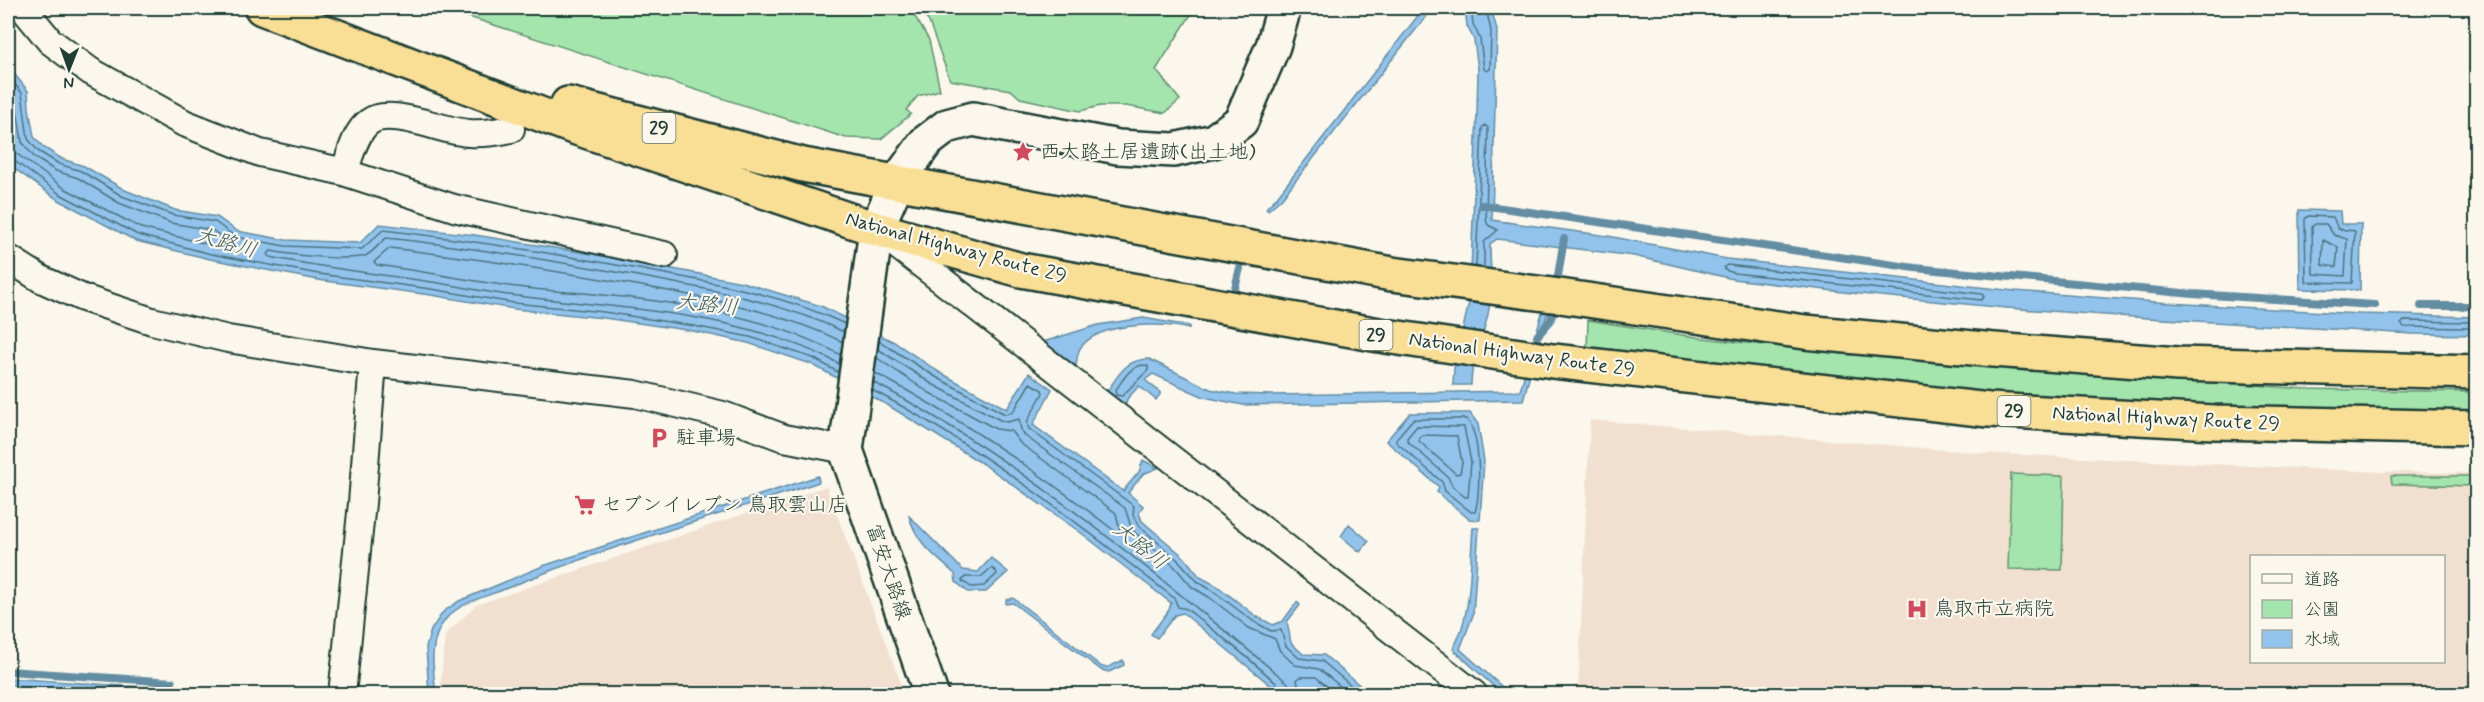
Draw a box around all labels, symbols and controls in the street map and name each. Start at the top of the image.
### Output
north arrow [39,39,99,99]
text: N [63,72,74,93]
road number: 29 [642,113,676,143]
place label: 西大路土居遺跡(出土地) [1040,139,1256,166]
place icon: 西大路土居遺跡(出土地) [1011,140,1035,164]
street label: National Highway Route 29 [842,205,1070,291]
water label: 大路川 [192,221,260,265]
water label: 大路川 [674,288,740,322]
road number: 29 [1360,320,1392,350]
street label: National Highway Route 29 [1407,326,1637,384]
road number: 29 [1998,396,2030,426]
street label: National Highway Route 29 [2051,400,2281,438]
place label: 駐車場 [676,425,736,452]
parking icon: 駐車場 [647,426,671,450]
place label: セブンイレブン 鳥取雲山店 [602,492,847,519]
supermarket icon: セブンイレブン 鳥取雲山店 [573,493,597,517]
water label: 大路川 [1107,515,1173,577]
street label: 富安大路線 [859,520,917,624]
legend [2250,555,2445,663]
text: 道路 [2304,568,2340,592]
place label: 鳥取市立病院 [1934,596,2054,623]
hospital icon: 鳥取市立病院 [1905,597,1929,621]
text: 公園 [2304,598,2340,622]
text: 水域 [2304,628,2340,652]

